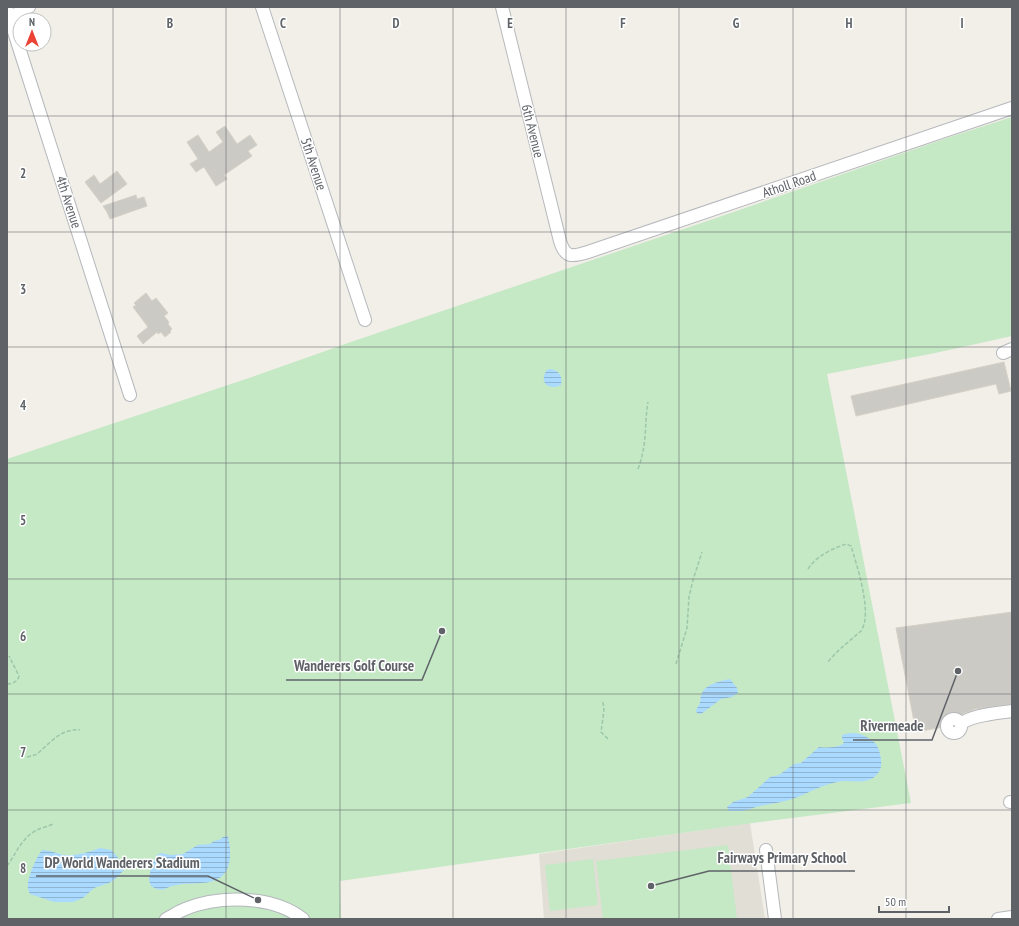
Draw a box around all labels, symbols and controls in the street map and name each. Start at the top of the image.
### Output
north arrow [12,12,52,52]
text: N [29,15,35,29]
text: B [167,15,173,32]
text: C [280,15,286,32]
text: D [393,15,400,32]
text: E [507,15,513,32]
text: F [620,15,626,32]
text: G [733,15,740,32]
text: H [846,15,853,32]
text: I [960,15,964,32]
street label: 6th Avenue [518,102,548,160]
street label: 5th Avenue [297,135,331,193]
text: 2 [20,165,26,182]
street label: Atholl Road [760,166,818,202]
street label: 4th Avenue [52,173,86,231]
text: 3 [20,281,26,298]
text: 4 [20,397,27,414]
text: 5 [20,512,26,529]
text: 6 [20,628,26,645]
callout: Wanderers Golf Course [286,653,422,680]
text: Wanderers Golf Course [293,656,414,675]
callout: Rivermeade [853,713,932,740]
text: Rivermeade [860,716,924,735]
text: 7 [20,744,26,761]
callout: Fairways Primary School [709,844,855,871]
text: Fairways Primary School [717,848,847,867]
callout: DP World Wanderers Stadium [36,849,208,876]
text: DP World Wanderers Stadium [44,853,200,872]
text: 8 [20,860,26,877]
scale bar [879,888,949,914]
text: 50 m [885,894,906,909]

